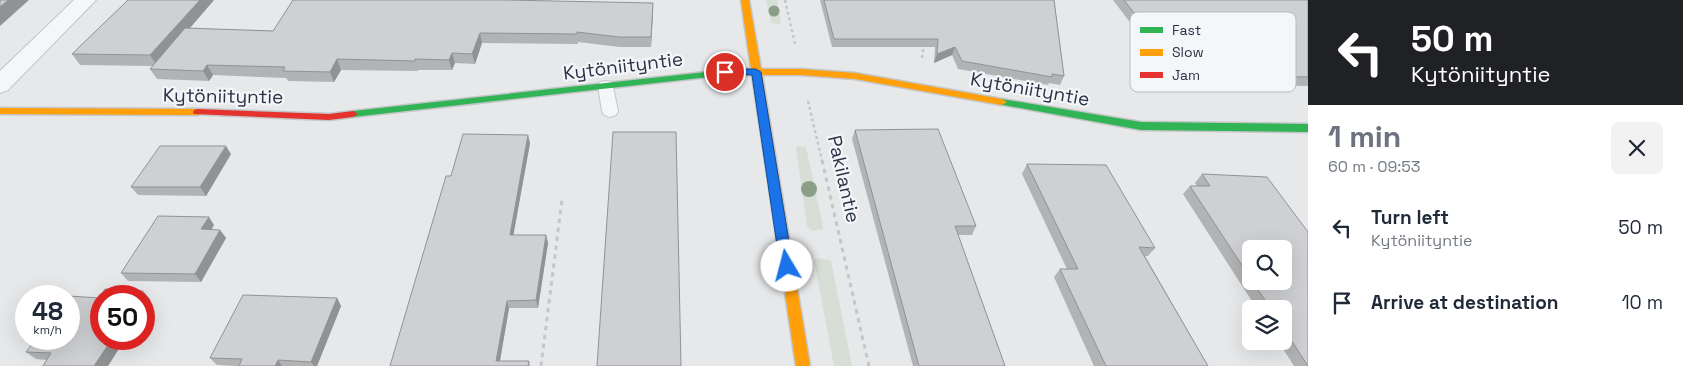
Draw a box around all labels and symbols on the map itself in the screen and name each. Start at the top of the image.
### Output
legend [1130,12,1296,92]
text: Fast [1172,21,1201,39]
text: Slow [1172,43,1204,61]
street label: Kytöniityntie [562,46,684,86]
pin [704,51,746,93]
street label: Kytöniityntie [968,66,1092,112]
text: Jam [1172,66,1200,84]
street label: Kytöniityntie [163,82,283,110]
street label: Pakilantie [822,133,866,225]
position arrow [760,239,812,291]
speed limit sign: 50 [90,285,155,350]

